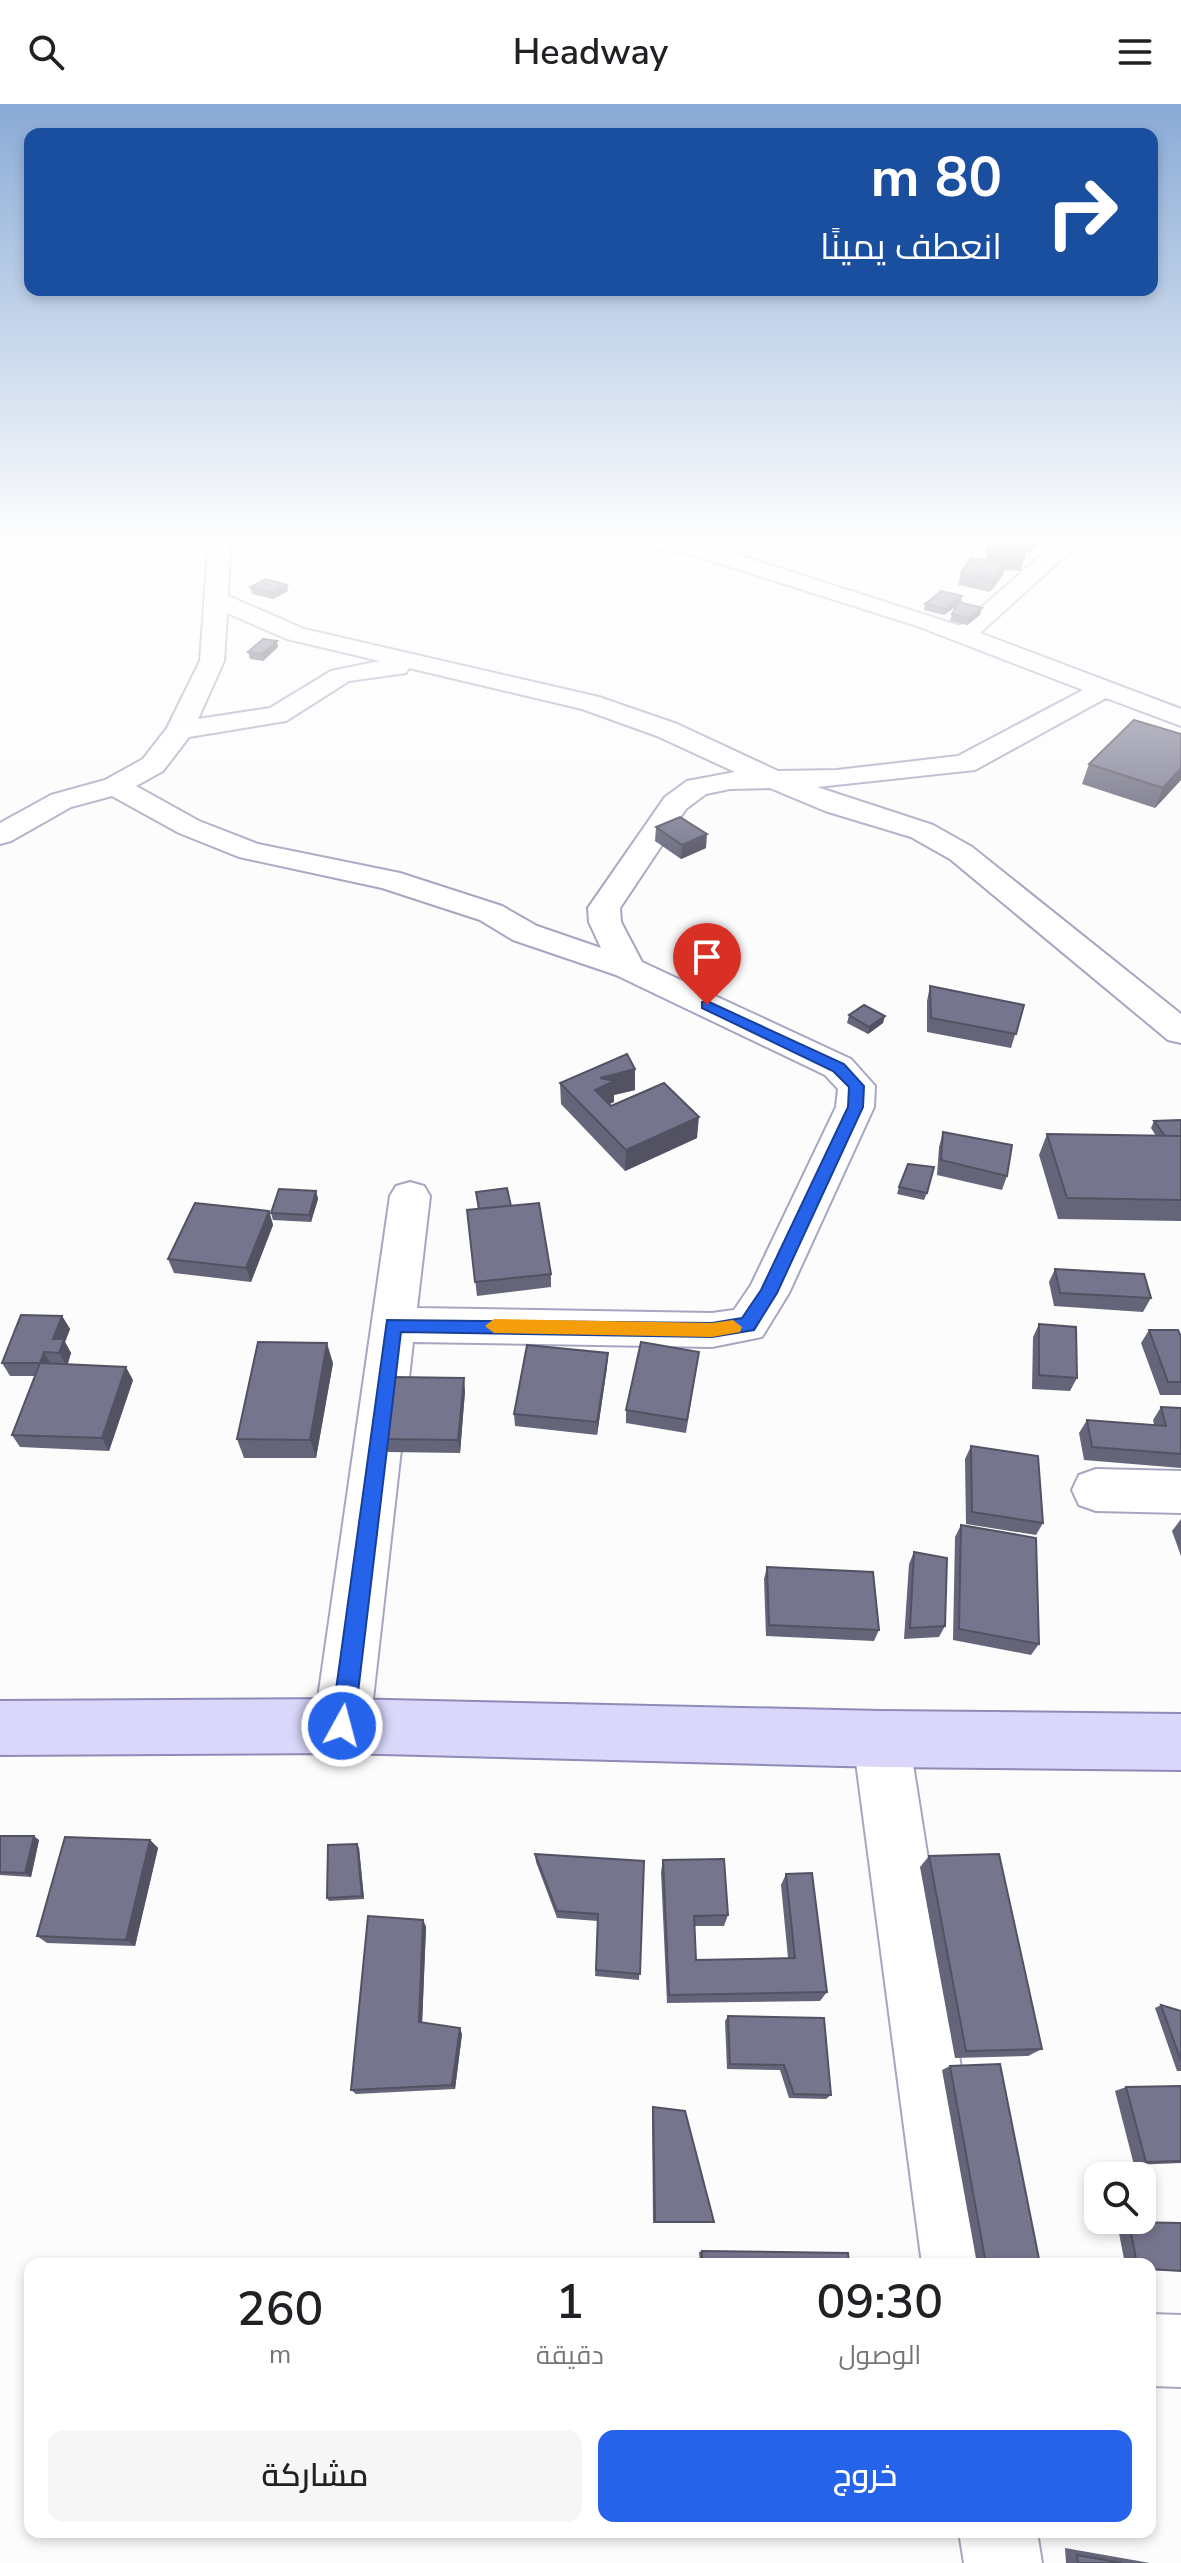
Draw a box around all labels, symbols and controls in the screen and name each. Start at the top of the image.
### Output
text: Headway [513,28,668,77]
icon: search [24,30,68,74]
icon: menu [1113,30,1157,74]
text: 80 m [871,139,1002,216]
icon: right [1030,160,1134,264]
text: انعطف يمينًا [820,223,1002,272]
pin [673,923,741,1005]
icon: arrive [685,935,729,979]
position arrow [300,1684,384,1768]
map controls [1084,2162,1156,2234]
button: search [1084,2162,1156,2234]
text: 1 [556,2269,584,2335]
text: 09:30 [817,2269,943,2335]
text: 260 [237,2276,323,2342]
text: m [269,2337,291,2372]
text: دقيقة [536,2338,604,2373]
text: الوصول [838,2338,921,2373]
button: مشاركة [48,2430,582,2522]
button: خروج [598,2430,1132,2522]

